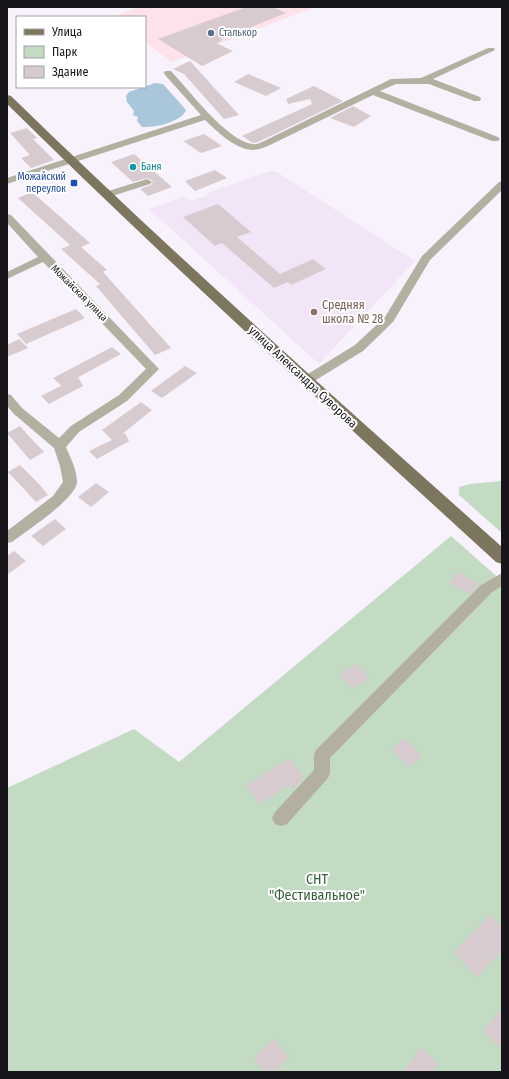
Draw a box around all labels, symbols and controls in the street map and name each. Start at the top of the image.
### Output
legend [16,16,146,88]
text: Улица [51,25,82,39]
place label: Сталькор [219,27,257,39]
marker: Сталькор [206,28,216,38]
text: Парк [52,45,78,59]
text: Здание [52,65,88,79]
place label: Баня [141,161,161,173]
marker: Баня [128,162,138,172]
place label: Можайский переулок [17,171,66,195]
marker: Можайский переулок [69,178,79,188]
street label: Можайская улица [48,262,110,324]
place label: Средняя школа № 28 [322,298,383,326]
marker: Средняя школа № 28 [309,307,319,317]
street label: улица Александра Суворова [246,323,360,431]
park label: СНТ "Фестивальное" [269,871,365,904]

